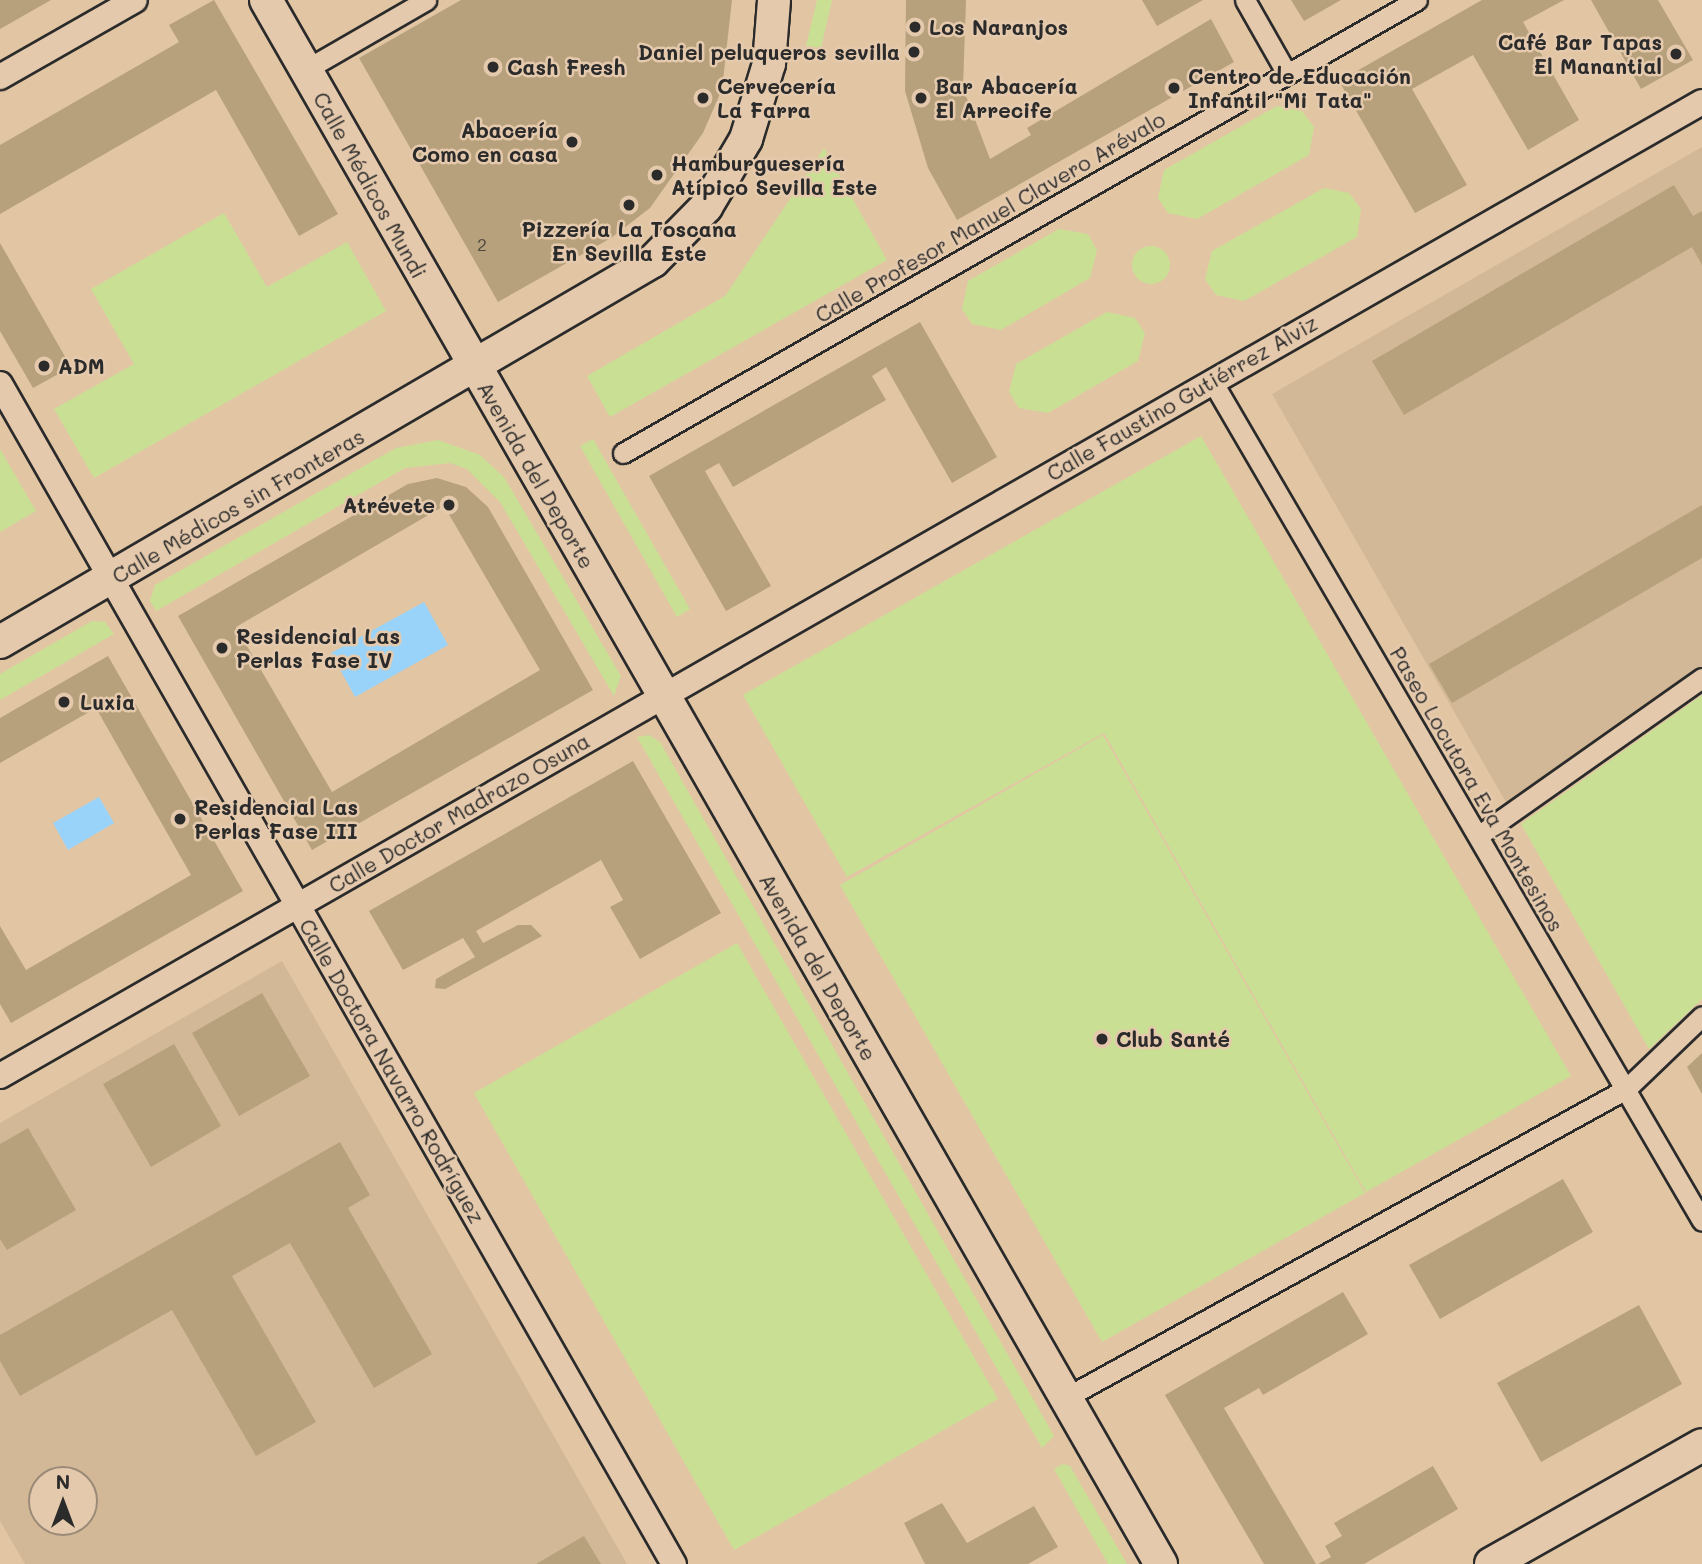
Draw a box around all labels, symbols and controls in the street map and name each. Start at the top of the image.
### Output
place label: Los Naranjos [929,14,1068,40]
marker: Los Naranjos [907,19,923,35]
place label: Café Bar Tapas El Manantial [1498,29,1662,79]
place label: Daniel peluqueros sevilla [638,39,900,65]
marker: Daniel peluqueros sevilla [906,44,922,60]
marker: Café Bar Tapas El Manantial [1668,46,1684,62]
place label: Cash Fresh [507,54,626,80]
marker: Cash Fresh [485,59,501,75]
place label: Centro de Educación Infantil "Mi Tata" [1188,63,1411,113]
place label: Cervecería La Farra [717,73,836,123]
place label: Bar Abacería El Arrecife [935,73,1078,123]
marker: Centro de Educación Infantil "Mi Tata" [1166,80,1182,96]
street label: Calle Médicos Mundi [308,87,432,283]
marker: Cervecería La Farra [695,90,711,106]
marker: Bar Abacería El Arrecife [913,90,929,106]
street label: Calle Profesor Manuel Clavero Arévalo [811,106,1169,328]
place label: Abacería Como en casa [412,117,558,167]
marker: Abacería Como en casa [564,134,580,150]
place label: Hamburguesería Atípico Sevilla Este [671,150,877,200]
marker: Hamburguesería Atípico Sevilla Este [649,167,665,183]
marker: Pizzería La Toscana En Sevilla Este [621,197,637,213]
place label: Pizzería La Toscana En Sevilla Este [521,216,737,266]
house number: 2 [477,233,487,255]
street label: Calle Faustino Gutiérrez Alviz [1042,310,1322,486]
place label: ADM [58,353,105,379]
marker: ADM [36,358,52,374]
street label: Avenida del Deporte [472,377,600,573]
street label: Calle Médicos sin Fronteras [107,423,369,589]
place label: Atrévete [342,492,435,518]
marker: Atrévete [441,497,457,513]
place label: Residencial Las Perlas Fase IV [236,623,400,673]
marker: Residencial Las Perlas Fase IV [214,640,230,656]
street label: Paseo Locutora Eva Montesinos [1385,642,1569,936]
place label: Luxia [80,689,135,715]
marker: Luxia [54,692,74,712]
street label: Calle Doctor Madrazo Osuna [324,728,594,898]
place label: Residencial Las Perlas Fase III [194,794,358,844]
marker: Residencial Las Perlas Fase III [172,811,188,827]
street label: Avenida del Deporte [754,869,882,1065]
street label: Calle Doctora Navarro Rodríguez [294,914,490,1228]
place label: Club Santé [1116,1026,1230,1052]
marker: Club Santé [1094,1031,1110,1047]
north arrow [28,1466,98,1536]
text: N [56,1469,70,1494]

